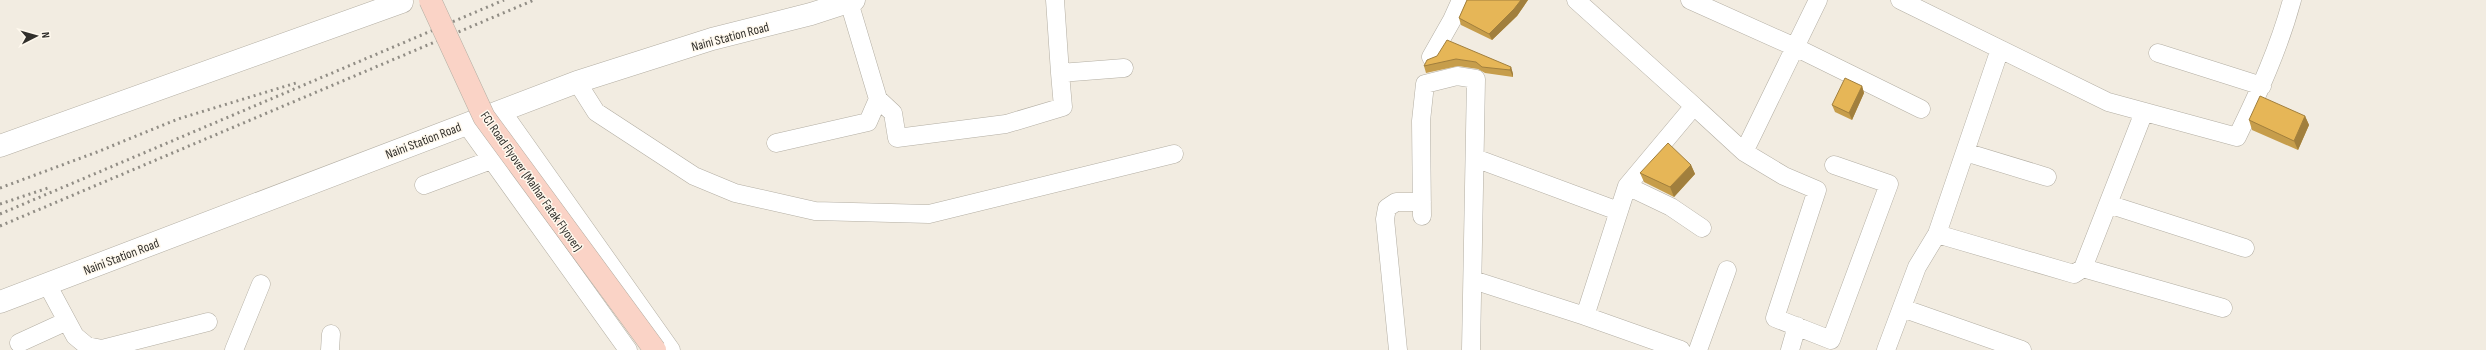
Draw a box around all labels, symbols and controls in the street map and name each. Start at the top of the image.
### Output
north arrow [16,16,56,56]
street label: Naini Station Road [690,19,771,55]
text: N [39,31,52,39]
street label: FCI Road Flyover (Malhar Fatak Flyover) [477,108,586,255]
street label: Naini Station Road [383,119,463,163]
street label: Naini Station Road [81,235,161,279]

